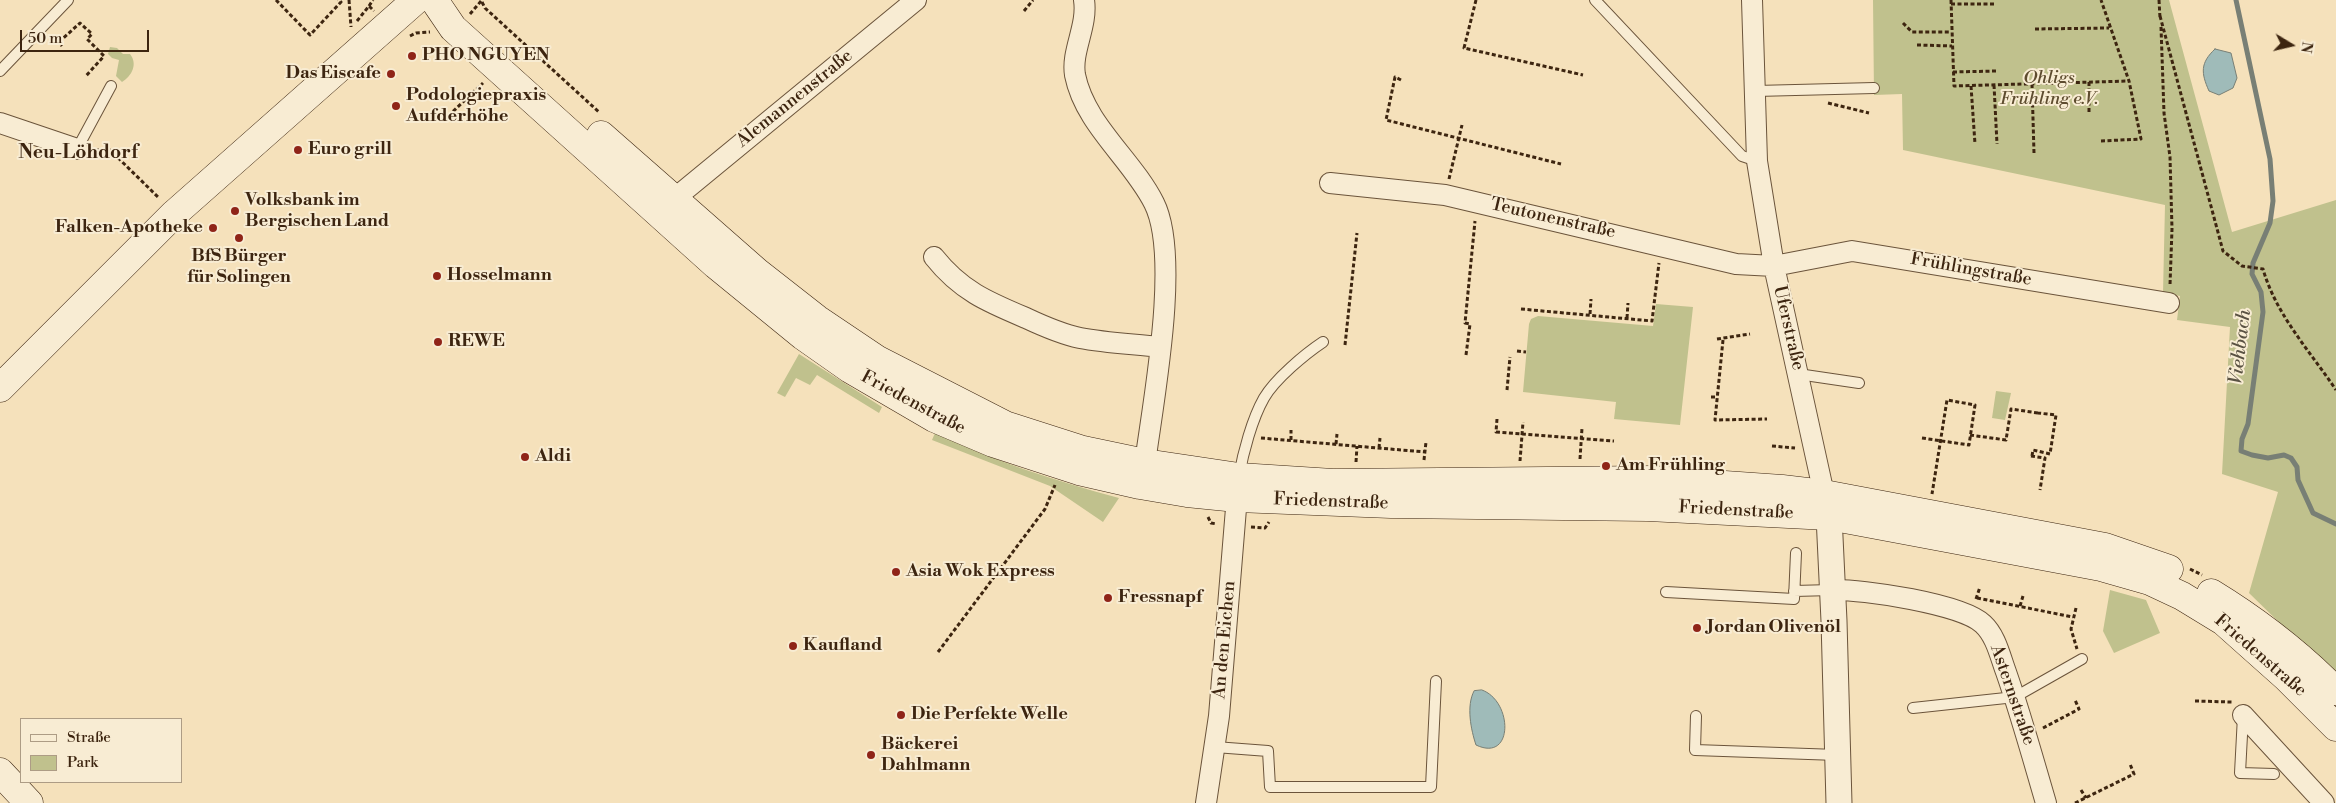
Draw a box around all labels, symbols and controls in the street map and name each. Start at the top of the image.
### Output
scale bar [22,20,151,52]
north arrow [2266,20,2316,70]
text: 50 m [28,29,62,48]
text: N [2296,40,2316,54]
place label: PHO NGUYEN [422,45,550,67]
street label: Alemannenstraße [733,46,857,152]
marker: PHO NGUYEN [406,50,418,62]
place label: Das Eiscafe [286,63,381,85]
marker: Das Eiscafe [385,68,397,80]
park label: Ohligs Frühling e.V. [2000,68,2098,110]
place label: Podologiepraxis Aufderhöhe [406,85,546,128]
marker: Podologiepraxis Aufderhöhe [390,100,402,112]
place label: Euro grill [308,139,392,161]
district label: Neu-Löhdorf [18,142,138,164]
marker: Euro grill [292,144,304,156]
place label: Volksbank im Bergischen Land [245,190,389,232]
street label: Teutonenstraße [1488,194,1618,244]
marker: Volksbank im Bergischen Land [229,205,241,217]
place label: Falken-Apotheke [55,217,203,239]
marker: Falken-Apotheke [207,222,219,234]
marker: BfS Bürger für Solingen [233,232,245,244]
place label: BfS Bürger für Solingen [187,246,291,288]
street label: Frühlingstraße [1909,249,2033,291]
place label: Hosselmann [447,265,552,287]
marker: Hosselmann [431,270,443,282]
street label: Uferstraße [1768,284,1808,372]
water label: Viehbach [2225,308,2257,386]
place label: REWE [448,331,505,353]
marker: REWE [432,336,444,348]
street label: Friedenstraße [857,366,969,440]
place label: Aldi [535,446,571,468]
marker: Aldi [519,451,531,463]
place label: Am Frühling [1616,455,1725,477]
marker: Am Frühling [1600,460,1612,472]
street label: Friedenstraße [1273,489,1389,515]
street label: Friedenstraße [1678,497,1794,525]
place label: Asia Wok Express [906,561,1055,583]
marker: Asia Wok Express [890,566,902,578]
street label: An den Eichen [1209,580,1241,700]
place label: Fressnapf [1118,587,1202,609]
marker: Fressnapf [1102,592,1114,604]
street label: Friedenstraße [2209,610,2311,702]
place label: Jordan Olivenöl [1707,617,1841,639]
marker: Jordan Olivenöl [1691,622,1703,634]
place label: Kaufland [803,635,882,657]
marker: Kaufland [787,640,799,652]
street label: Asternstraße [1985,642,2039,748]
place label: Die Perfekte Welle [911,704,1068,726]
marker: Die Perfekte Welle [895,709,907,721]
legend [20,718,182,783]
text: Straße [67,728,111,747]
place label: Bäckerei Dahlmann [881,734,970,776]
marker: Bäckerei Dahlmann [865,749,877,761]
text: Park [67,753,98,772]

